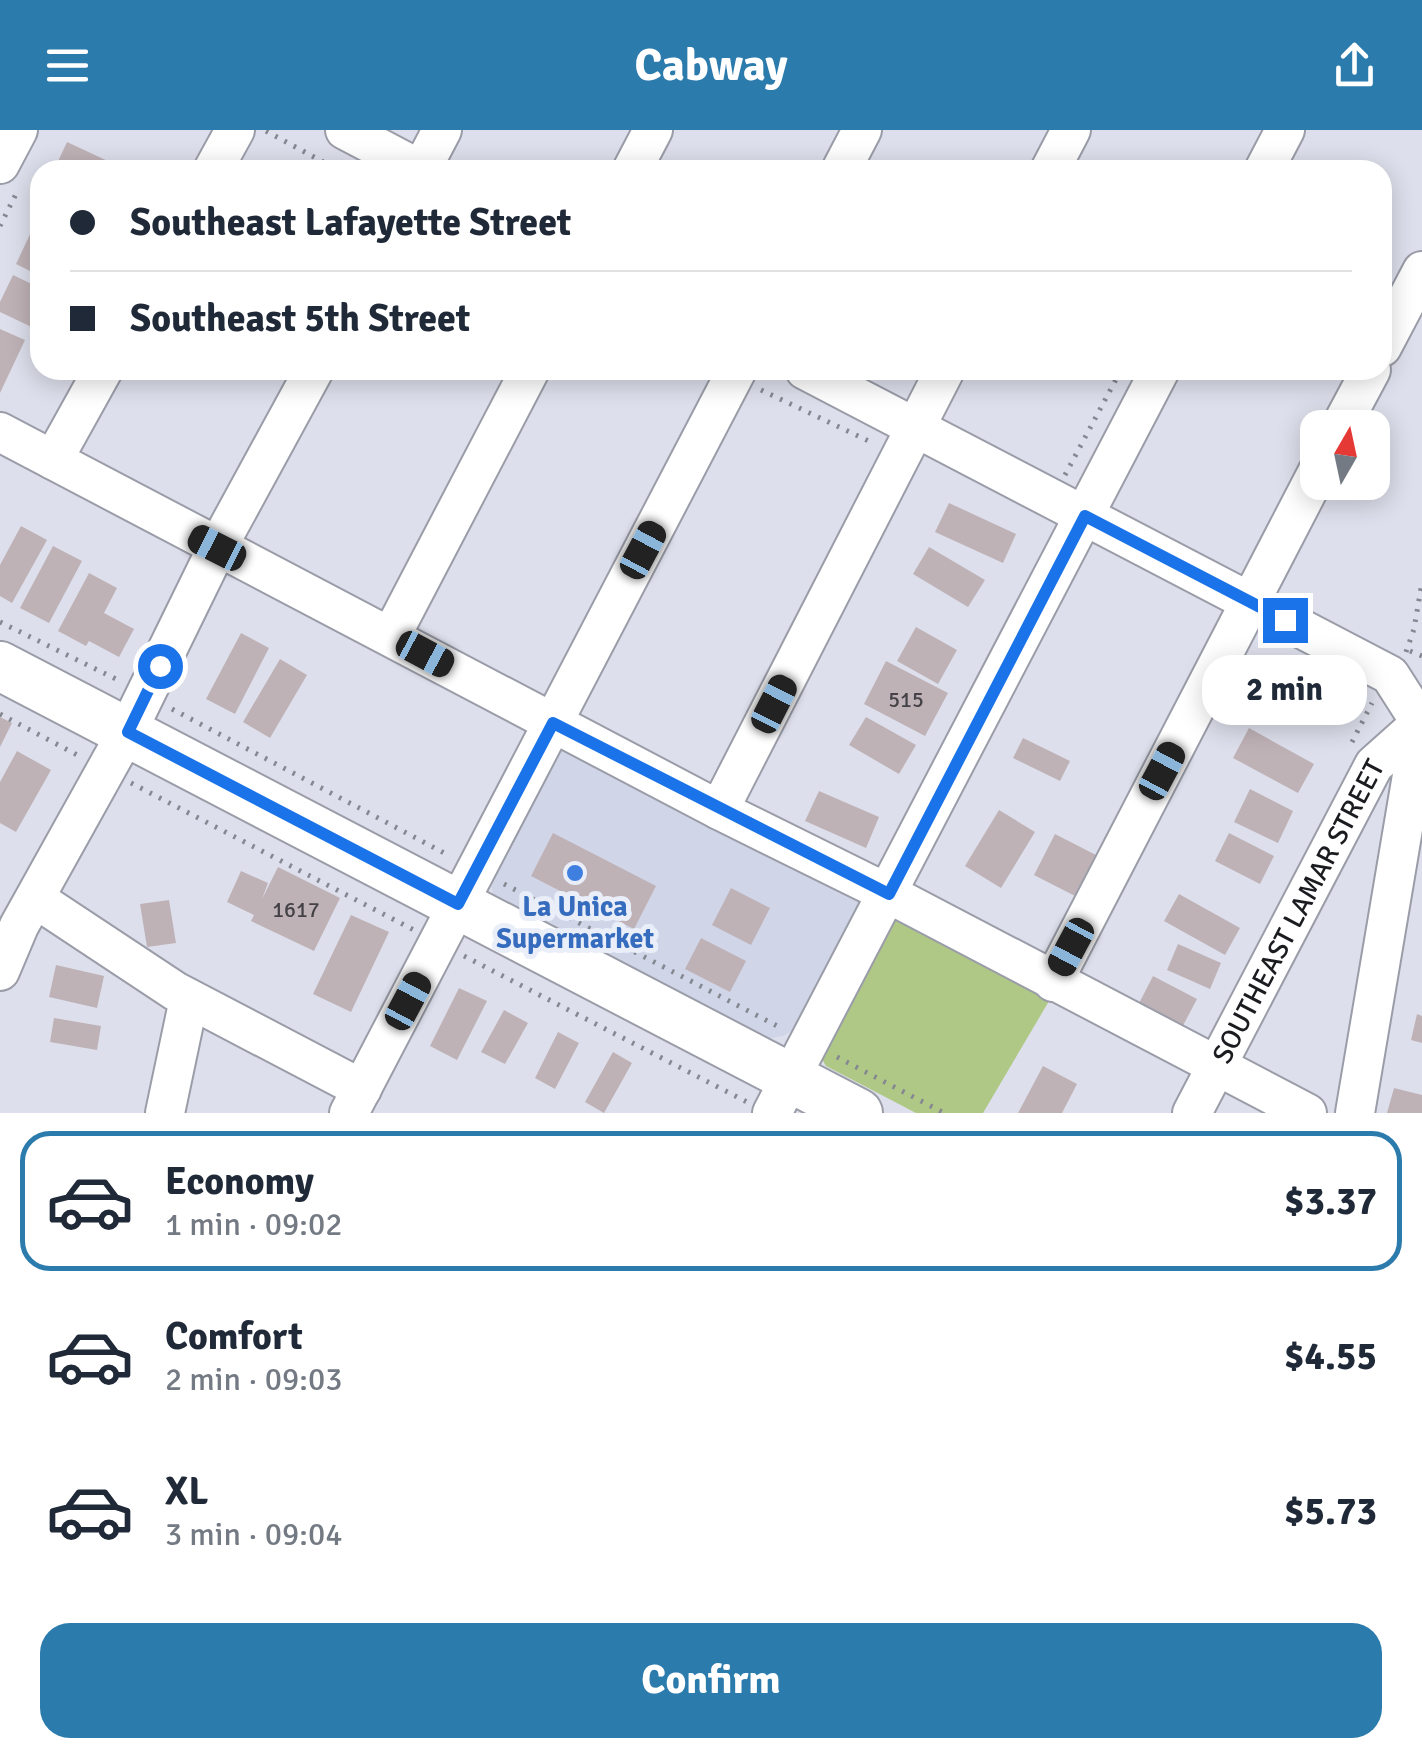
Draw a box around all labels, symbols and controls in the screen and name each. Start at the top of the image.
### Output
icon: menu [40,38,95,93]
text: Cabway [634,38,788,93]
icon: share [1327,38,1382,93]
text: Southeast Lafayette Street [130,199,571,246]
text: Southeast 5th Street [130,295,470,342]
north arrow [1300,410,1390,500]
map controls [1300,410,1390,500]
car [616,516,670,584]
car [183,521,251,575]
route end [1263,598,1308,643]
car [391,627,459,681]
route start [138,644,183,689]
callout: 2 min [1202,655,1368,725]
car [747,670,801,738]
text: 2 min [1246,670,1323,709]
house number: 515 [888,686,924,713]
car [1135,737,1189,805]
street label: SOUTHEAST LAMAR STREET [1205,754,1392,1069]
marker: La Unica Supermarket [564,862,586,884]
place label: La Unica Supermarket [496,890,654,956]
house number: 1617 [272,896,320,923]
car [1044,913,1098,981]
car [381,967,435,1035]
icon: car [45,1156,135,1246]
text: Economy [165,1158,314,1205]
text: $3.37 [1284,1178,1377,1225]
text: 1 min · 09:02 [165,1205,343,1244]
icon: car [45,1311,135,1401]
text: Comfort [165,1313,303,1360]
text: $4.55 [1284,1333,1377,1380]
text: 2 min · 09:03 [165,1360,343,1399]
icon: car [45,1466,135,1556]
text: XL [165,1468,208,1515]
text: $5.73 [1284,1488,1377,1535]
text: 3 min · 09:04 [165,1515,343,1554]
button: Confirm [40,1623,1382,1738]

